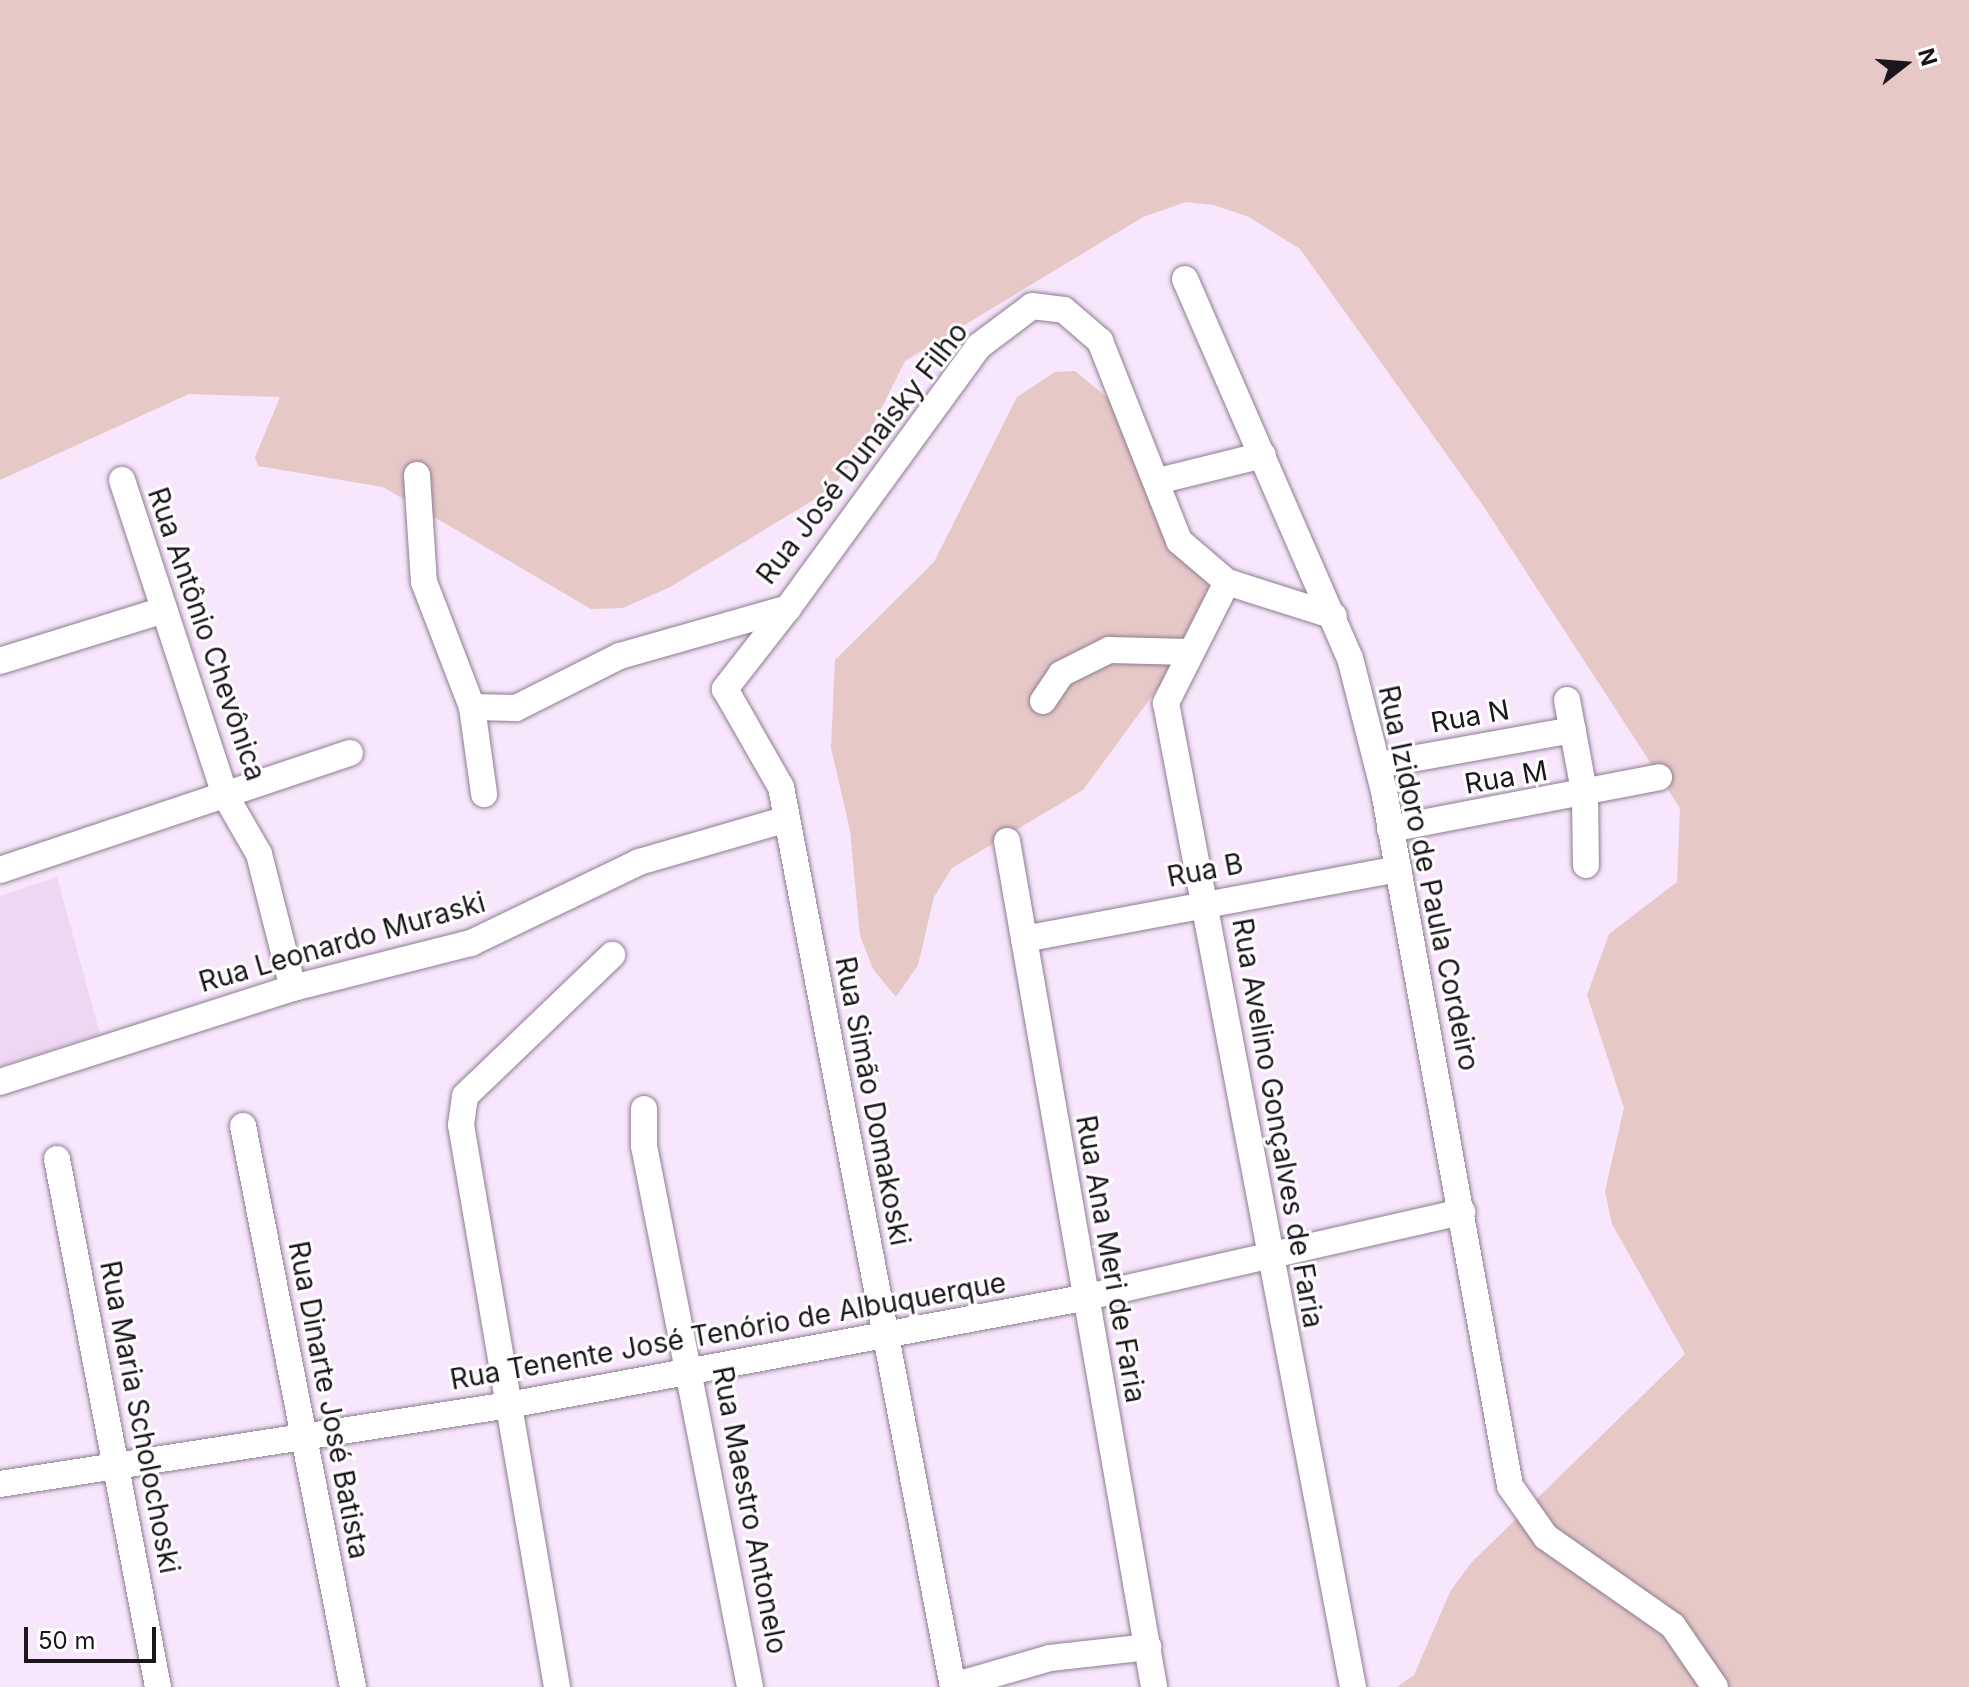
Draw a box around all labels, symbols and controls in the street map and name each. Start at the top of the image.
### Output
north arrow [1865,24,1945,104]
text: N [1913,45,1943,69]
street label: Rua José Dunaisky Filho [749,315,975,591]
street label: Rua Antônio Chevônica [141,483,273,785]
street label: Rua Izidoro de Paula Cordeiro [1372,682,1486,1074]
street label: Rua N [1428,693,1512,739]
street label: Rua M [1462,753,1550,801]
street label: Rua B [1164,846,1246,894]
street label: Rua Leonardo Muraski [195,885,489,999]
street label: Rua Avelino Gonçalves de Faria [1225,915,1331,1331]
street label: Rua Simão Domakoski [829,954,917,1248]
street label: Rua Ana Meri de Faria [1069,1113,1153,1405]
street label: Rua Dinarte José Batista [282,1238,376,1562]
street label: Rua Maria Scholochoski [93,1258,187,1576]
street label: Rua Tenente José Tenório de Albuquerque [447,1265,1009,1397]
street label: Rua Maestro Antonelo [706,1363,794,1657]
scale bar [28,1611,160,1661]
text: 50 m [38,1626,96,1655]

